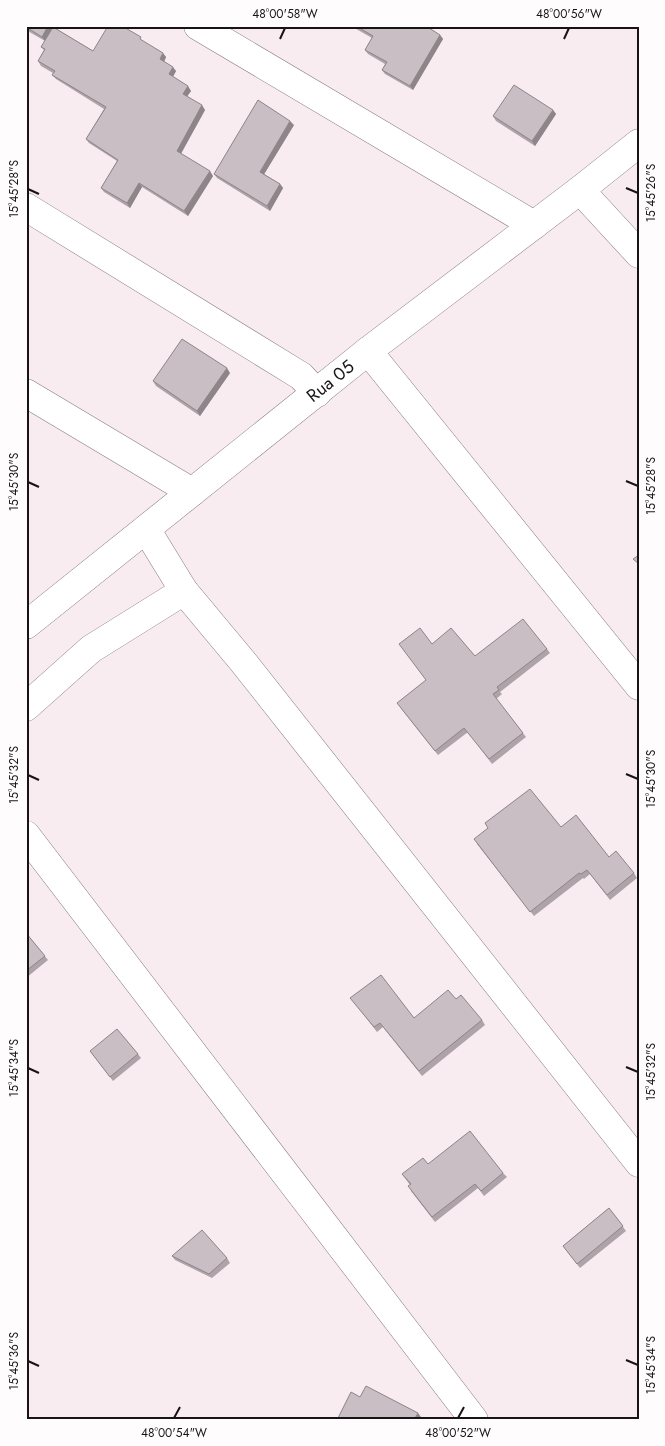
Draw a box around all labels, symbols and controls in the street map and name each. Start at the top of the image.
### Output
text: 48°00'58"W [252,5,318,23]
text: 48°00'56"W [536,5,602,23]
text: 15°45'28"S [5,159,23,218]
text: 15°45'26"S [642,163,660,222]
street label: Rua 05 [301,354,360,408]
text: 15°45'30"S [5,452,23,511]
text: 15°45'28"S [642,456,660,515]
text: 15°45'32"S [5,745,23,804]
text: 15°45'30"S [642,749,660,808]
text: 15°45'34"S [5,1038,23,1097]
text: 15°45'32"S [642,1042,660,1101]
text: 15°45'36"S [5,1331,23,1390]
text: 15°45'34"S [642,1335,660,1394]
text: 48°00'54"W [141,1424,207,1442]
text: 48°00'52"W [425,1424,491,1442]

